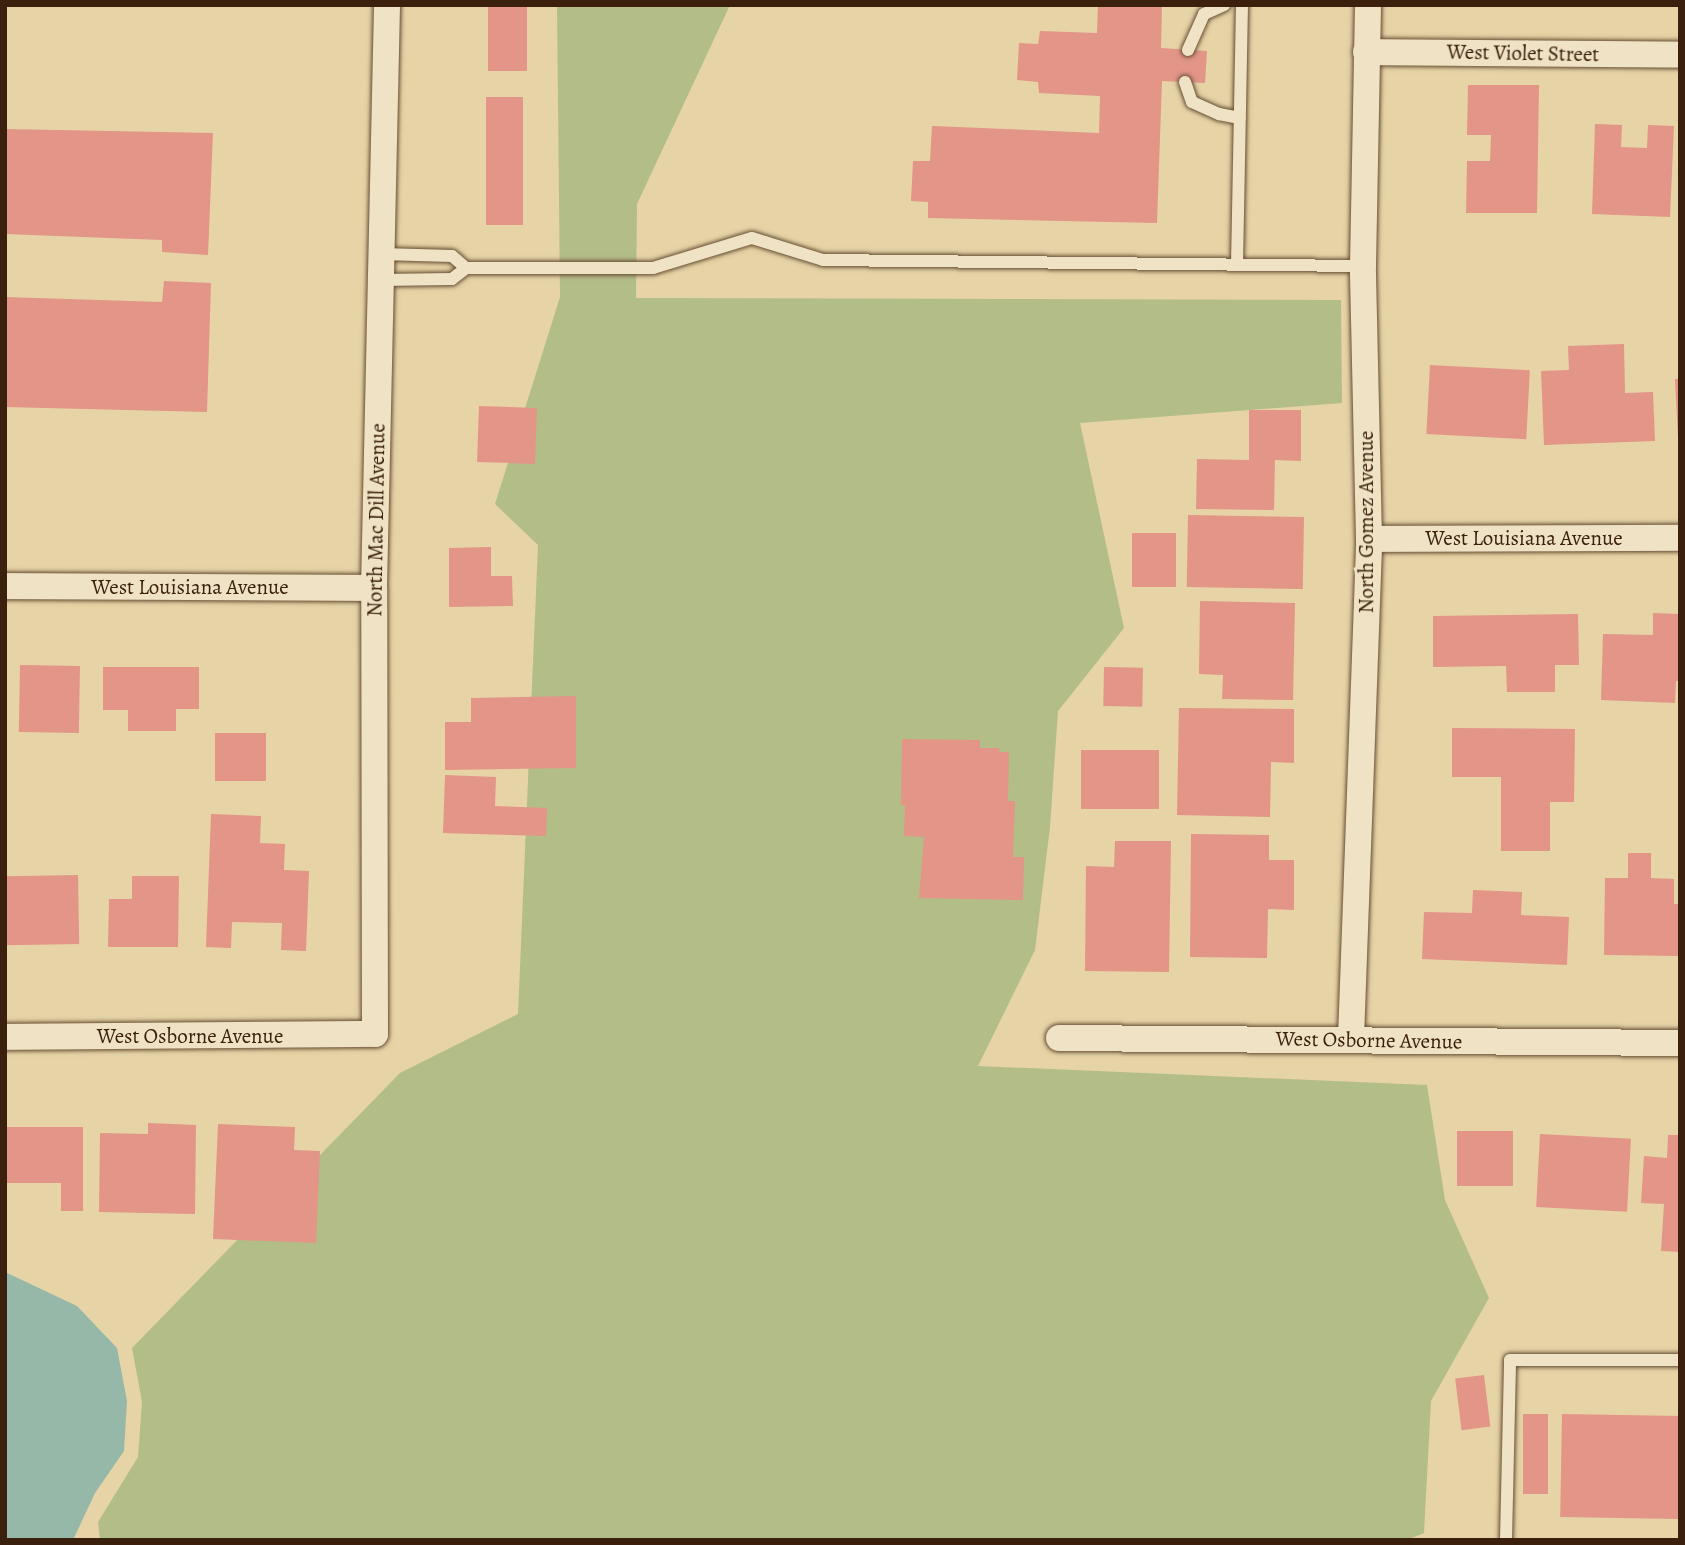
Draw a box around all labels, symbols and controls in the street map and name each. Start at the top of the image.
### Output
street label: West Violet Street [1447,39,1599,67]
street label: North Mac Dill Avenue [362,423,390,617]
street label: North Gomez Avenue [1353,431,1379,613]
street label: West Louisiana Avenue [1425,525,1623,551]
street label: West Louisiana Avenue [91,574,289,600]
street label: West Osborne Avenue [97,1023,283,1049]
street label: West Osborne Avenue [1275,1026,1463,1054]

